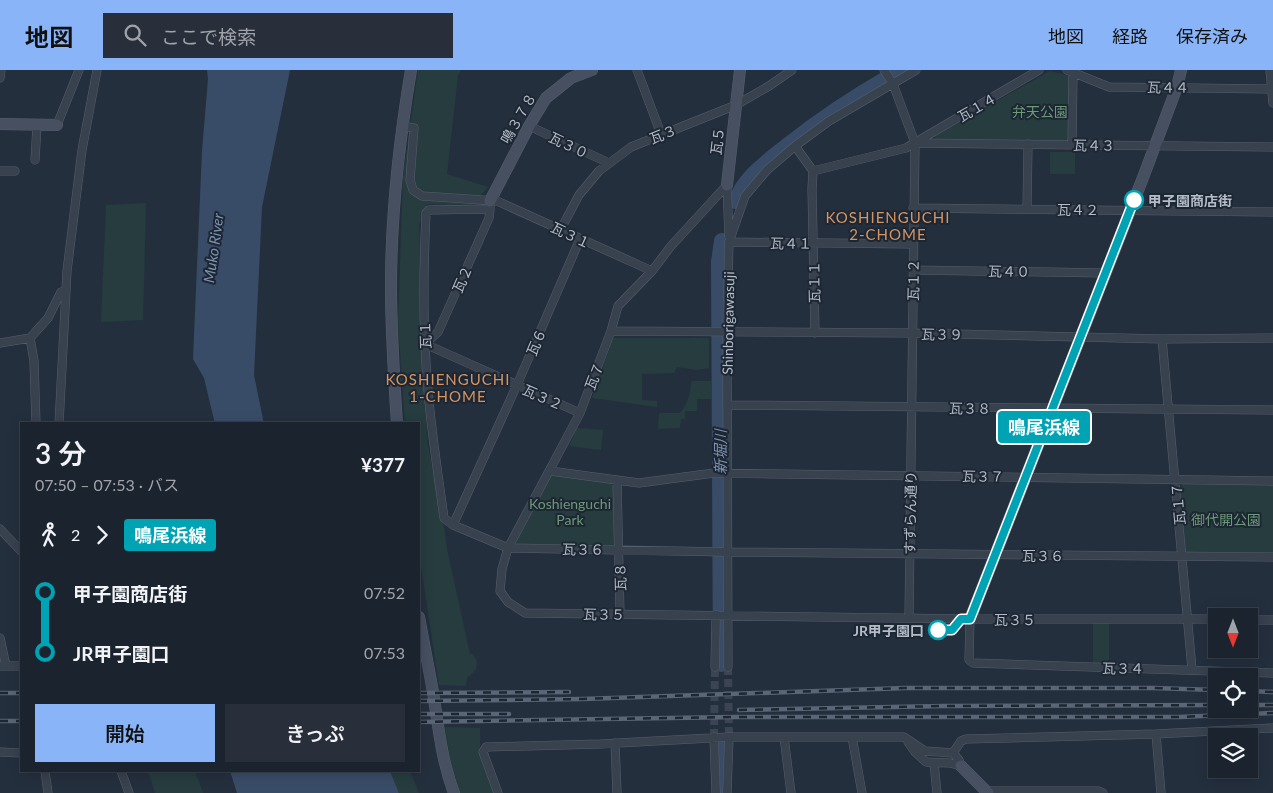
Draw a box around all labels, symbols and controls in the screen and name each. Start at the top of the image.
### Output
search box [103,13,453,58]
icon: search [121,21,149,49]
text: 地図 [25,22,73,51]
text: ここで検索 [161,25,256,48]
text: 地図 [1048,25,1084,47]
text: 経路 [1112,25,1148,47]
text: 保存済み [1176,25,1248,47]
street label: 瓦４４ [1147,78,1189,96]
street label: 瓦１４ [955,89,999,125]
street label: 鳴３７８ [497,90,539,146]
park label: 弁天公園 [1012,103,1068,120]
street label: 瓦３ [647,121,679,147]
street label: 瓦５ [707,126,727,156]
street label: 瓦３０ [546,128,592,162]
street label: 瓦４３ [1073,136,1115,154]
marker: 甲子園商店街 [1124,190,1144,210]
place label: 甲子園商店街 [1148,192,1232,209]
street label: 瓦４２ [1057,201,1099,218]
district label: KOSHIENGUCHI 2-CHOME [826,208,950,243]
water label: Muko River [199,211,227,284]
street label: 瓦３１ [548,218,594,252]
street label: 瓦４１ [770,234,812,252]
street label: 瓦１２ [904,259,922,301]
street label: 瓦１１ [805,261,823,303]
street label: 瓦４０ [988,262,1030,280]
street label: 瓦２ [449,263,475,295]
street label: Shinborigawasuji [719,271,737,375]
street label: 瓦１ [416,321,434,349]
street label: 瓦３９ [921,325,963,343]
street label: 瓦６ [523,326,549,358]
street label: 瓦７ [581,360,607,392]
district label: KOSHIENGUCHI 1-CHOME [386,370,510,405]
street label: 瓦３２ [520,381,566,413]
street label: 瓦３８ [949,399,991,417]
line badge: 鳴尾浜線 [1009,411,1079,443]
text: 鳴尾浜線 [1008,416,1080,438]
water label: 新堀川 [711,428,729,475]
text: 3 分 [35,436,86,470]
text: ¥377 [361,453,405,476]
street label: 瓦３７ [962,467,1004,485]
street label: すずらん通り [901,471,919,555]
text: 07:50 – 07:53 · バス [35,475,179,494]
street label: 瓦１７ [1168,482,1188,526]
park label: Koshienguchi Park [529,495,611,528]
park label: 御代開公園 [1191,511,1261,528]
icon: walk [35,521,63,549]
icon: forward [88,521,116,549]
text: 鳴尾浜線 [134,524,206,546]
text: 2 [71,525,80,544]
street label: 瓦３６ [562,540,604,558]
street label: 瓦３６ [1022,547,1064,564]
street label: 瓦８ [611,563,629,591]
text: 甲子園商店街 [73,582,187,605]
text: 07:52 [364,583,405,602]
street label: 瓦３５ [583,605,625,623]
north arrow [1208,608,1258,658]
map controls [1208,608,1258,778]
street label: 瓦３５ [994,611,1036,628]
marker: JR甲子園口 [928,620,948,640]
place label: JR甲子園口 [853,622,924,639]
text: JR甲子園口 [73,642,169,665]
text: 07:53 [364,643,405,662]
street label: 瓦３４ [1102,659,1144,677]
button: locate [1208,668,1258,718]
button: 開始 [35,704,215,762]
button: きっぷ [225,704,405,762]
button: layers [1208,728,1258,778]

